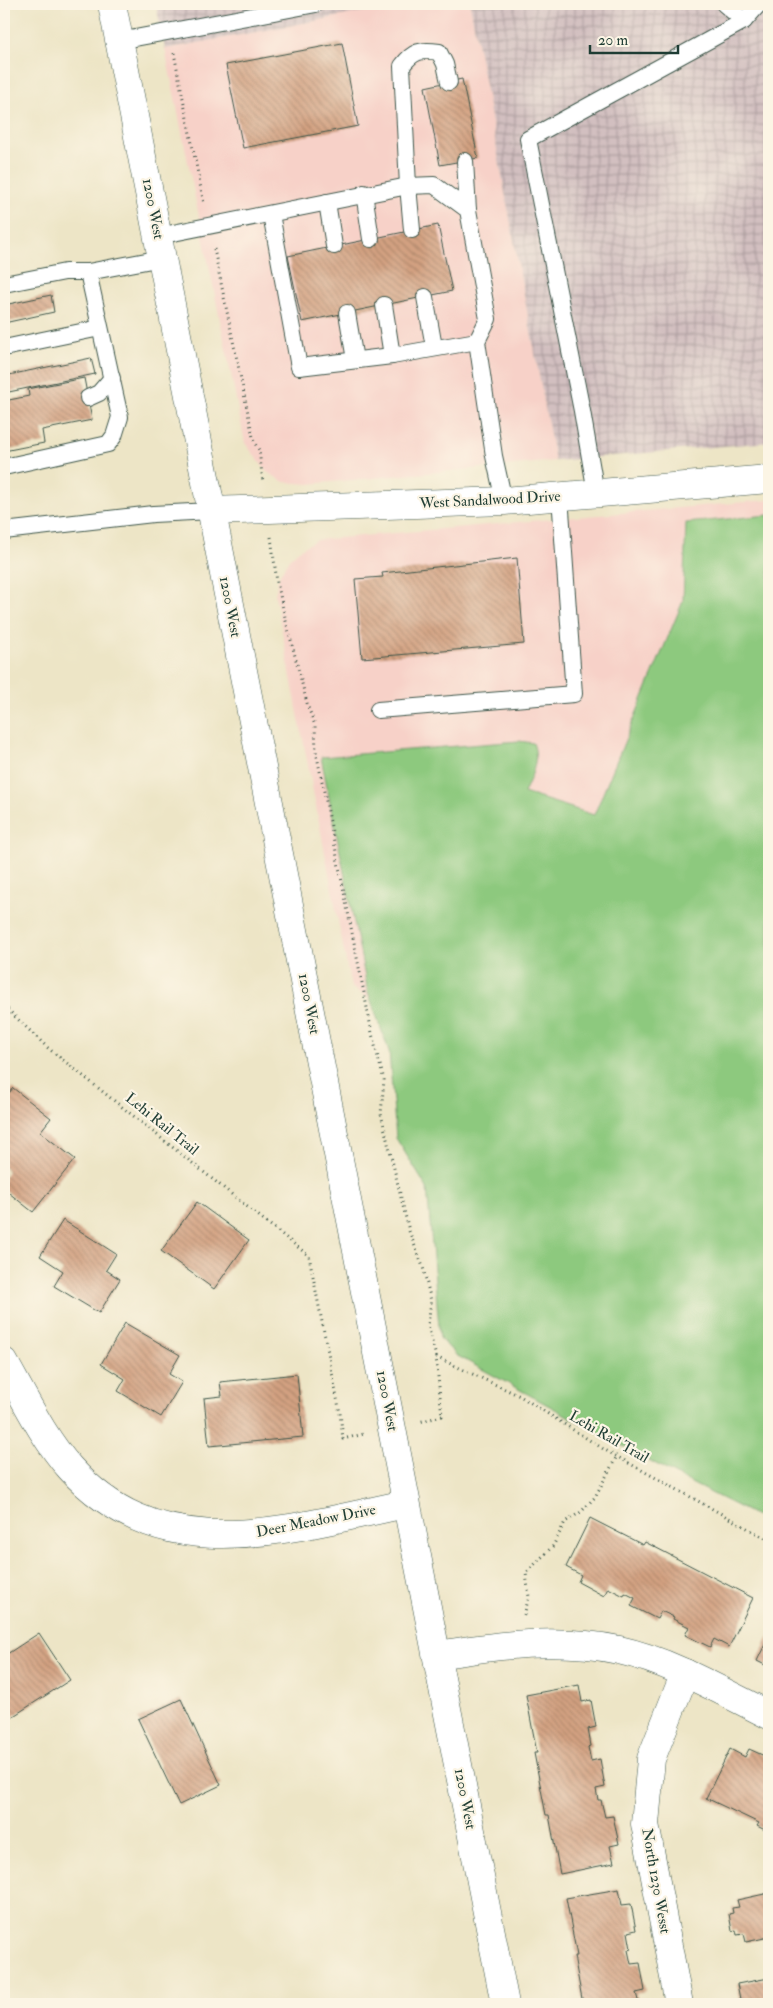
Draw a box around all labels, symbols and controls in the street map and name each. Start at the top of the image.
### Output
scale bar [590,22,678,54]
text: 20 m [598,31,628,50]
street label: 1200 West [138,177,168,241]
street label: West Sandalwood Drive [418,487,561,513]
street label: 1200 West [215,575,245,639]
street label: 1200 West [294,972,324,1036]
street label: Lehi Rail Trail [121,1089,203,1160]
street label: 1200 West [372,1369,402,1433]
street label: Lehi Rail Trail [566,1406,652,1468]
street label: Deer Meadow Drive [255,1500,377,1542]
street label: 1200 West [450,1767,480,1831]
street label: North 1230 Wesst [637,1827,675,1935]

